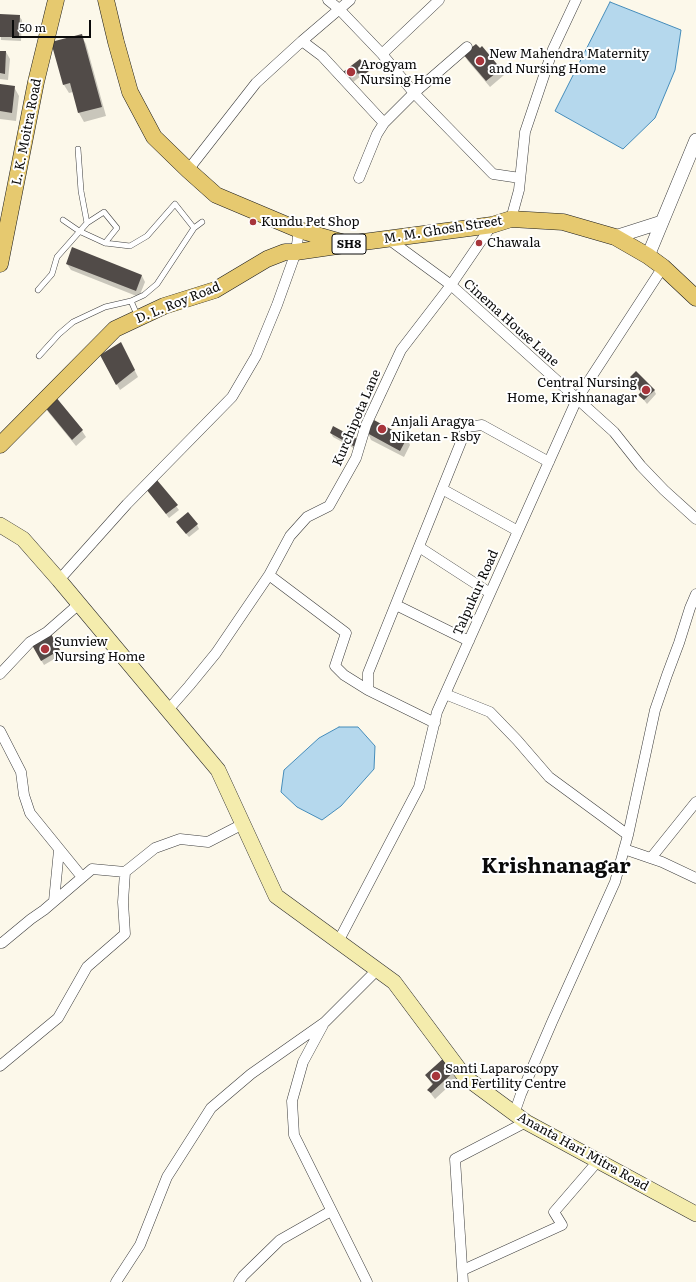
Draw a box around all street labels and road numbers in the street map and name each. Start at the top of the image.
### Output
street label: L. K. Moitra Road [9,77,45,187]
street label: M. M. Ghosh Street [383,213,503,247]
road number: SH8 [332,234,366,254]
street label: Cinema House Lane [460,276,562,370]
street label: D. L. Roy Road [133,279,223,327]
street label: Kurchipota Lane [330,367,384,469]
street label: Talpukur Road [450,548,502,638]
street label: Ananta Hari Mitra Road [515,1109,651,1195]

